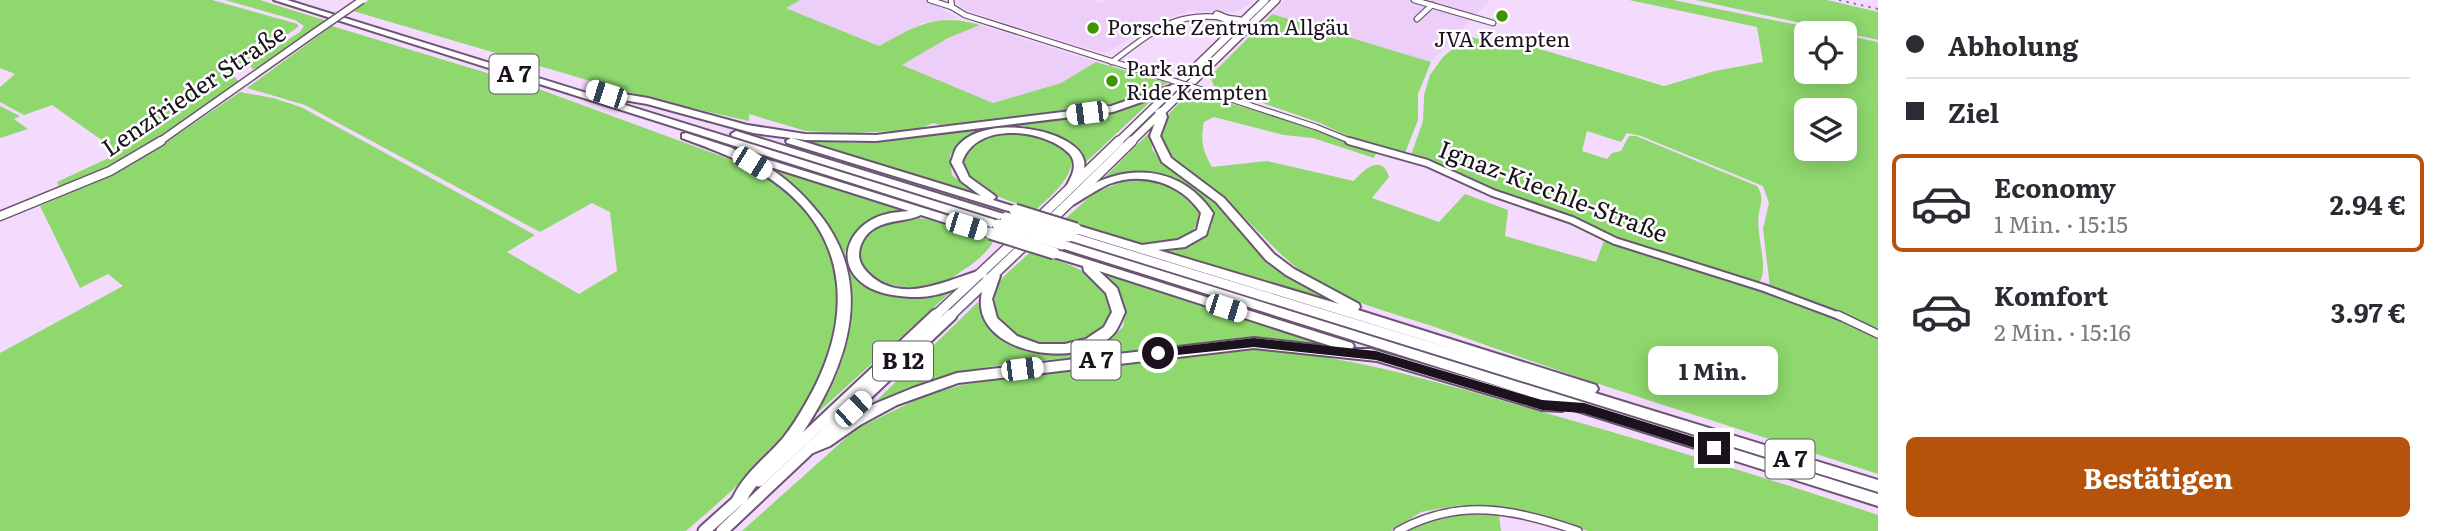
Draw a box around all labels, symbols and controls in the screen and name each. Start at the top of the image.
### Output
marker: JVA Kempten [1494,8,1510,24]
place label: Porsche Zentrum Allgäu [1107,10,1349,41]
street label: Lenzfrieder Straße [94,14,292,164]
marker: Porsche Zentrum Allgäu [1085,20,1101,36]
map controls [1794,21,1857,161]
button: locate [1794,21,1857,84]
place label: JVA Kempten [1434,22,1570,53]
text: Abholung [1948,25,2078,64]
place label: Park and Ride Kempten [1126,51,1268,106]
road number: A 7 [490,54,538,94]
marker: Park and Ride Kempten [1104,73,1120,89]
car [583,78,630,110]
text: Ziel [1948,92,1999,131]
button: layers [1794,98,1857,161]
car [1065,100,1110,126]
street label: Ignaz-Kiechle-Straße [1434,130,1673,250]
car [729,143,776,183]
text: Economy [1994,167,2116,206]
icon: car [1910,172,1973,235]
text: 2.94 € [2330,184,2406,223]
text: 1 Min. · 15:15 [1994,206,2128,240]
car [943,210,990,242]
text: Komfort [1994,275,2108,314]
icon: car [1910,280,1973,343]
car [1203,292,1250,324]
text: 3.97 € [2331,292,2406,331]
text: 2 Min. · 15:16 [1994,314,2131,348]
route start [1142,337,1174,369]
road number: A 7 [1072,340,1120,380]
road number: B 12 [873,342,933,380]
callout: 1 Min. [1649,346,1779,396]
text: 1 Min. [1679,353,1747,387]
car [1000,356,1045,382]
car [831,387,876,431]
route end [1698,432,1730,464]
button: Bestätigen [1906,437,2410,517]
road number: A 7 [1766,440,1814,478]

